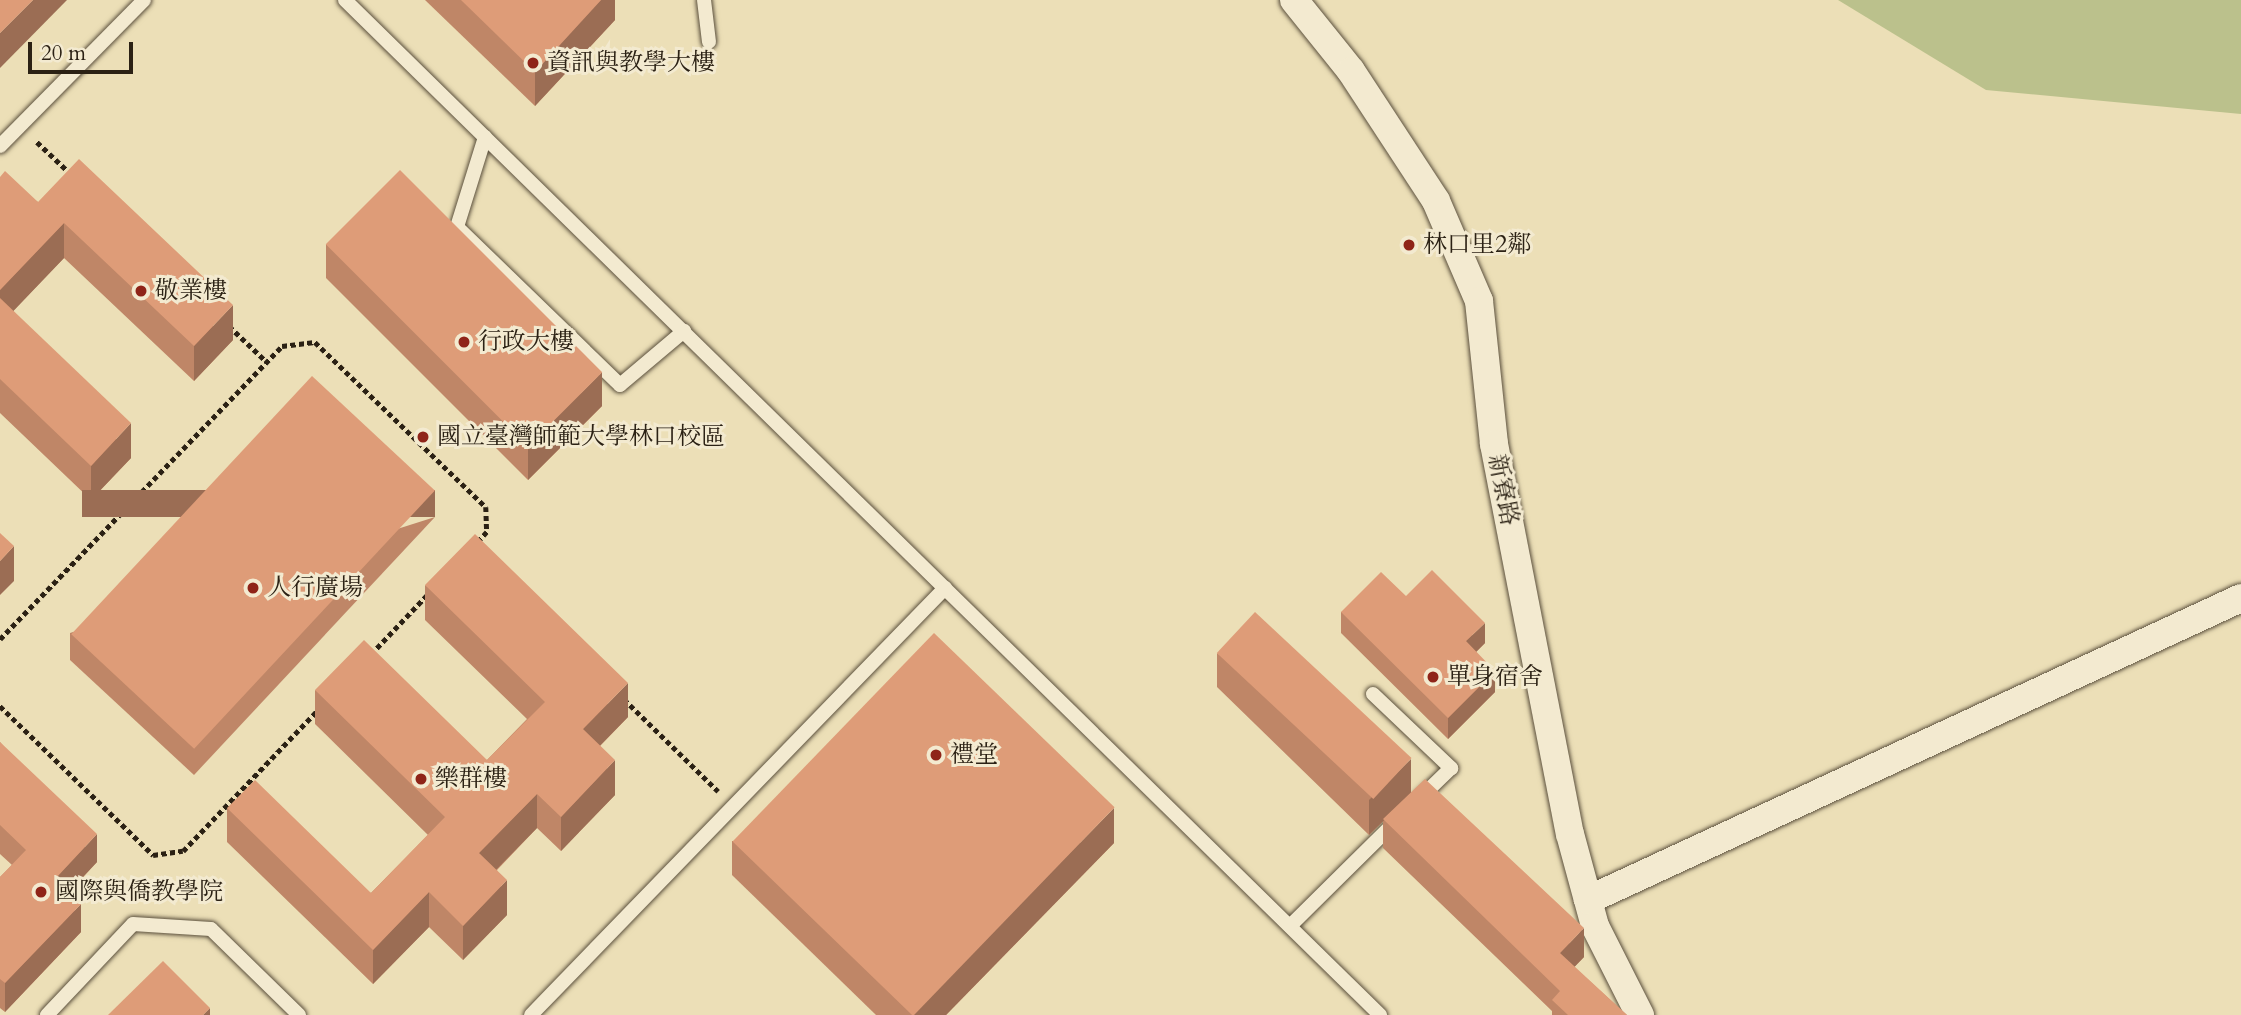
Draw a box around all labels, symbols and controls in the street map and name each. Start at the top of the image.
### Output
scale bar [32,28,136,72]
text: 20 m [41,39,86,68]
place label: 資訊與教學大樓 [547,49,715,77]
marker: 資訊與教學大樓 [525,55,541,71]
place label: 林口里2鄰 [1423,231,1531,259]
marker: 林口里2鄰 [1401,237,1417,253]
place label: 敬業樓 [155,277,227,305]
marker: 敬業樓 [133,283,149,299]
place label: 行政大樓 [478,328,574,356]
marker: 行政大樓 [456,334,472,350]
place label: 國立臺灣師範大學林口校區 [437,423,725,451]
marker: 國立臺灣師範大學林口校區 [415,429,431,445]
street label: 新寮路 [1482,452,1524,528]
place label: 人行廣場 [267,574,363,602]
marker: 人行廣場 [245,580,261,596]
place label: 單身宿舍 [1447,663,1543,691]
marker: 單身宿舍 [1425,669,1441,685]
place label: 禮堂 [950,741,998,769]
marker: 禮堂 [928,747,944,763]
place label: 樂群樓 [435,765,507,793]
marker: 樂群樓 [413,771,429,787]
place label: 國際與僑教學院 [55,878,223,906]
marker: 國際與僑教學院 [33,884,49,900]

